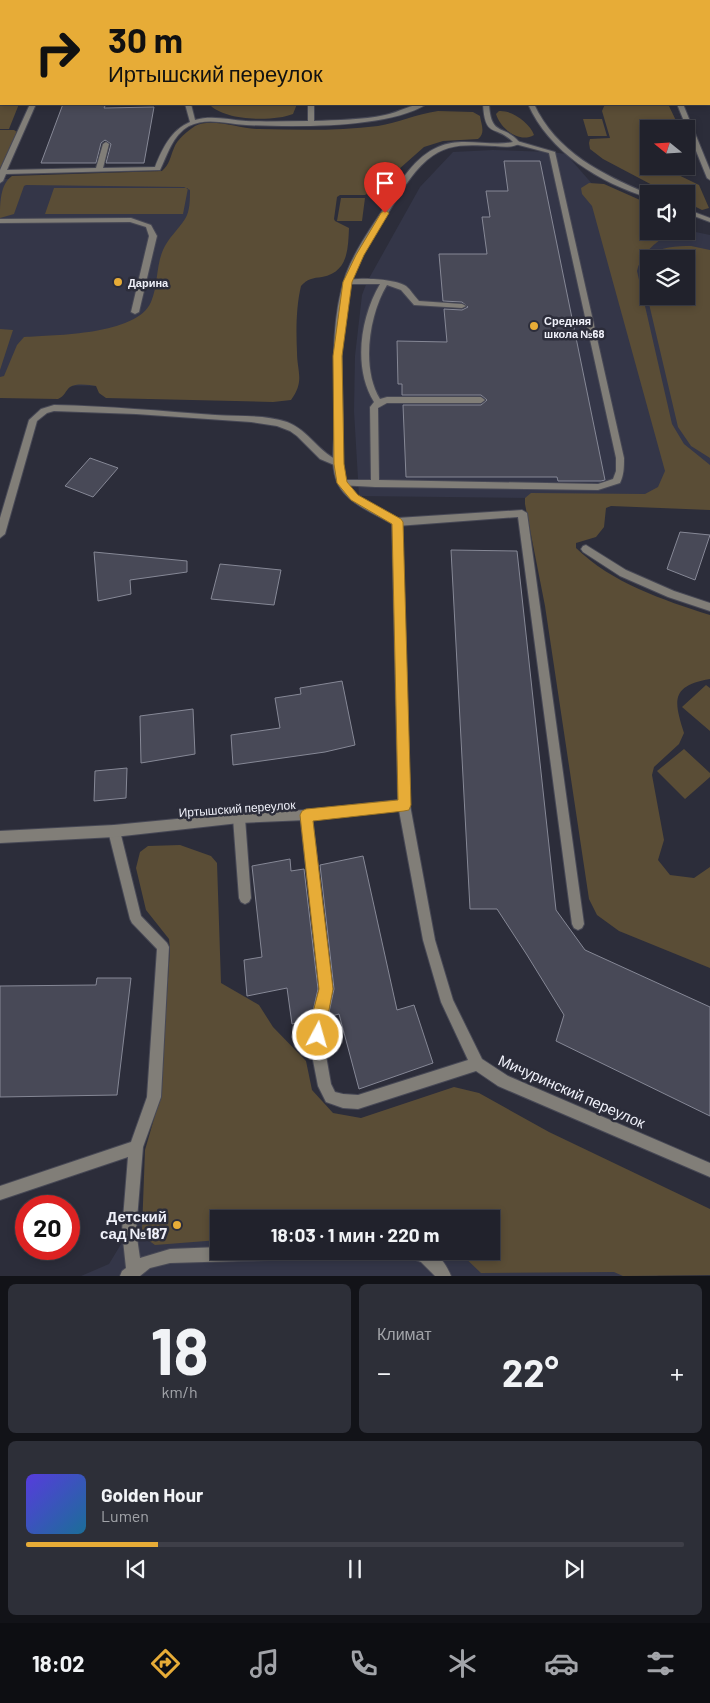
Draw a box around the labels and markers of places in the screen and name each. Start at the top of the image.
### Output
pin [364,162,406,213]
marker: Дарина [112,276,124,288]
place label: Дарина [128,276,169,289]
place label: Средняя школа №68 [544,314,604,340]
marker: Средняя школа №68 [528,320,540,332]
place label: Детский сад №187 [100,1207,168,1242]
marker: Детский сад №187 [171,1219,183,1231]

